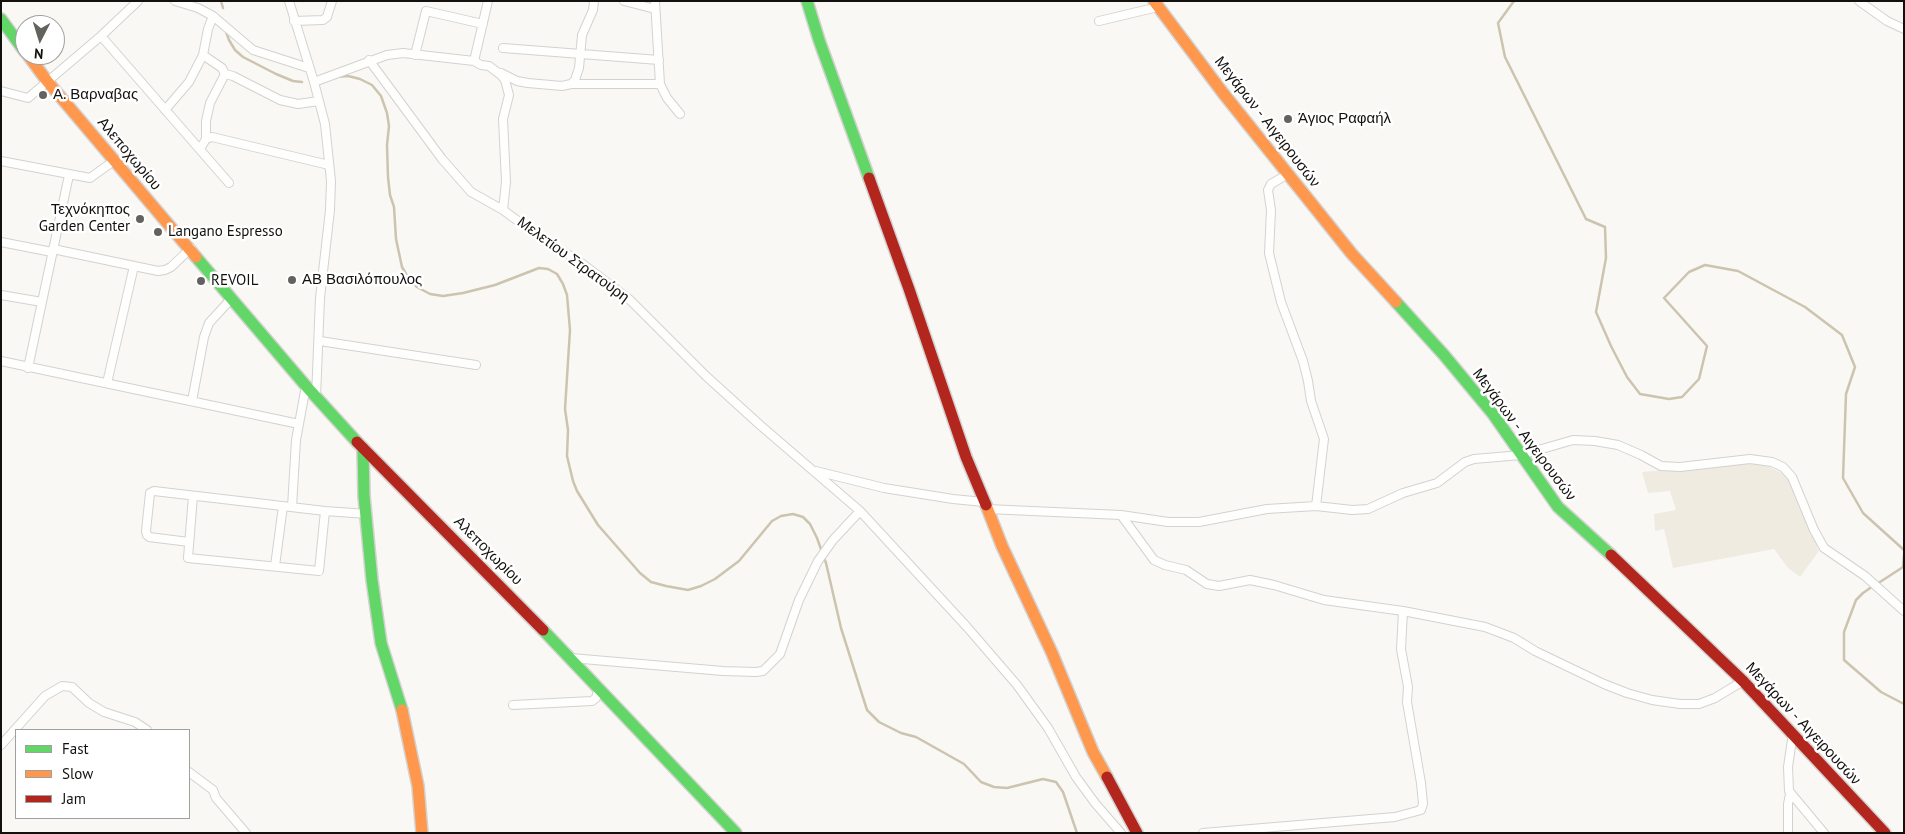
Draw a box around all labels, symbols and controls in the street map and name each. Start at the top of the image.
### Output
north arrow [15,15,65,65]
text: N [33,45,44,63]
street label: Μεγάρων - Αιγειρουσών [1210,53,1324,191]
place label: Α. Βαρναβας [53,86,138,104]
marker: Α. Βαρναβας [37,89,49,101]
place label: Άγιος Ραφαήλ [1298,110,1391,128]
marker: Άγιος Ραφαήλ [1282,113,1294,125]
street label: Αλεποχωρίου [93,114,165,194]
place label: Τεχνόκηπος Garden Center [39,201,130,236]
marker: Τεχνόκηπος Garden Center [134,213,146,225]
street label: Μελετίου Στρατούρη [514,213,632,307]
place label: Langano Espresso [168,223,283,241]
marker: Langano Espresso [152,226,164,238]
place label: ΑΒ Βασιλόπουλος [302,271,422,289]
place label: REVOIL [211,272,258,290]
marker: ΑΒ Βασιλόπουλος [286,274,298,286]
marker: REVOIL [195,275,207,287]
street label: Μεγάρων - Αιγειρουσών [1468,365,1580,505]
street label: Αλεποχωρίου [450,513,526,589]
street label: Μεγάρων - Αιγειρουσών [1742,659,1864,789]
legend [15,729,190,819]
text: Fast [62,739,89,758]
text: Slow [62,764,93,783]
text: Jam [62,789,86,808]

